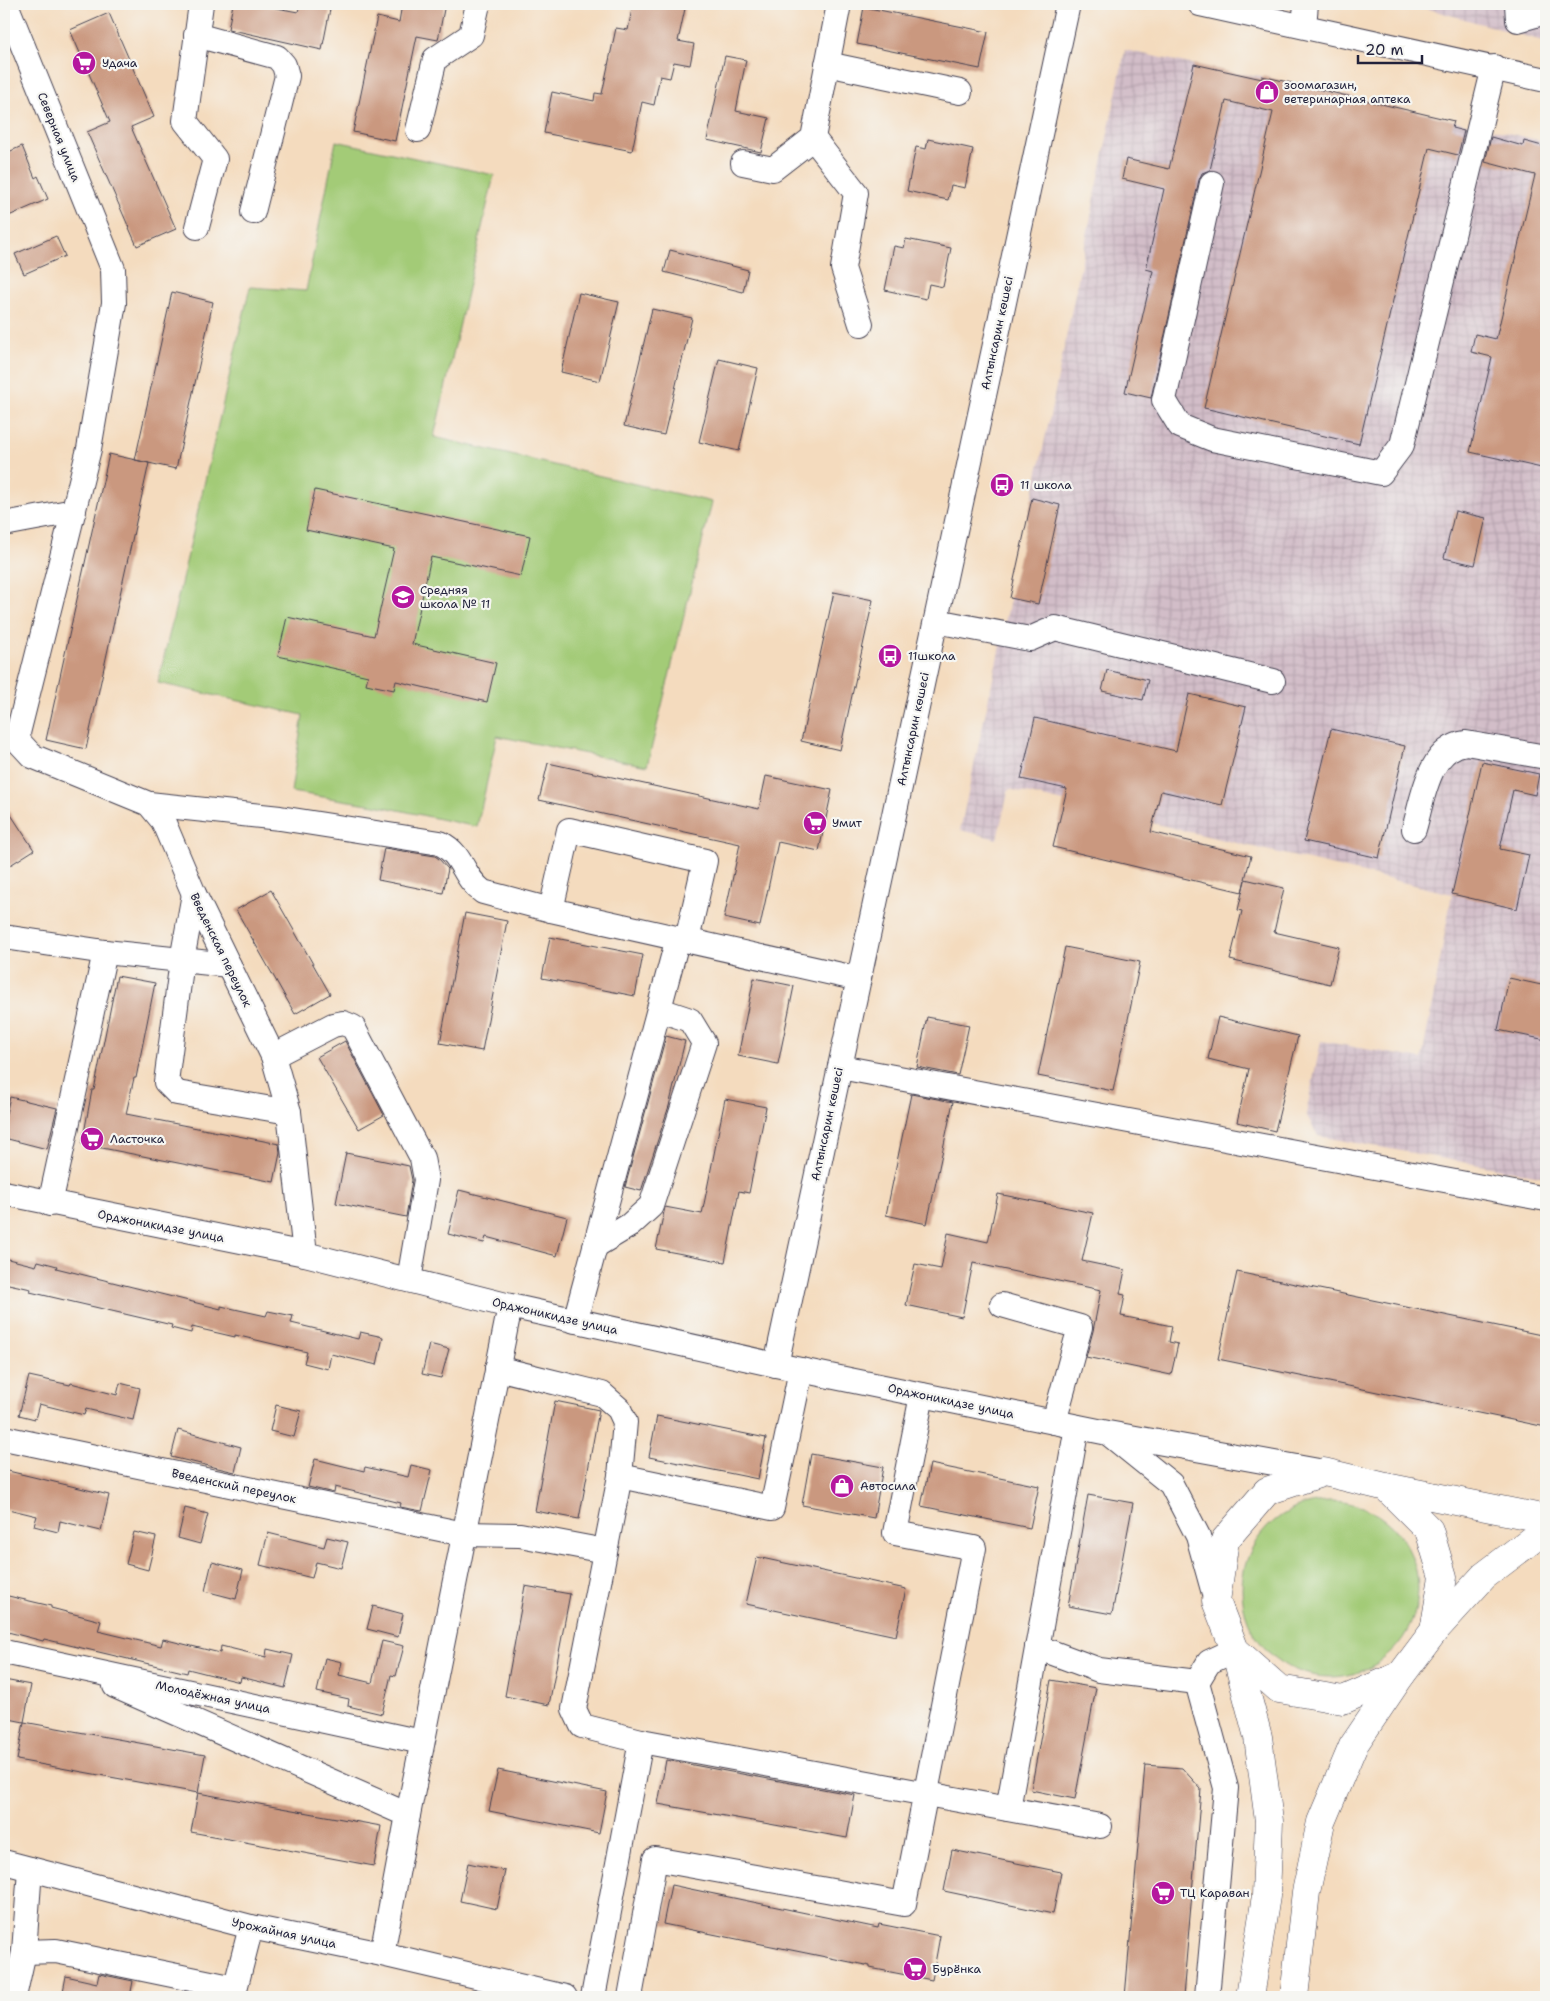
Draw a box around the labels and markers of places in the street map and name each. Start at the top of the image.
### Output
supermarket icon: Удача [71,50,97,76]
place label: Удача [102,55,138,71]
place label: зоомагазин, ветеринарная аптека [1284,77,1411,107]
shop icon: зоомагазин, ветеринарная аптека [1254,79,1280,105]
bus stop icon: 11 школа [989,472,1015,498]
place label: 11 школа [1020,477,1072,493]
place label: Средняя школа № 11 [420,582,490,612]
school or university icon: Средняя школа № 11 [390,584,416,610]
bus stop icon: 11школа [877,643,903,669]
place label: 11школа [908,648,956,664]
supermarket icon: Умит [802,810,828,836]
place label: Умит [832,815,863,831]
supermarket icon: Ласточка [79,1126,105,1152]
place label: Ласточка [110,1131,165,1147]
shop icon: Автосила [829,1473,855,1499]
place label: Автосила [860,1478,916,1494]
supermarket icon: ТЦ Караван [1150,1880,1176,1906]
place label: ТЦ Караван [1180,1885,1250,1901]
supermarket icon: Бурёнка [902,1956,928,1982]
place label: Бурёнка [932,1961,981,1977]

